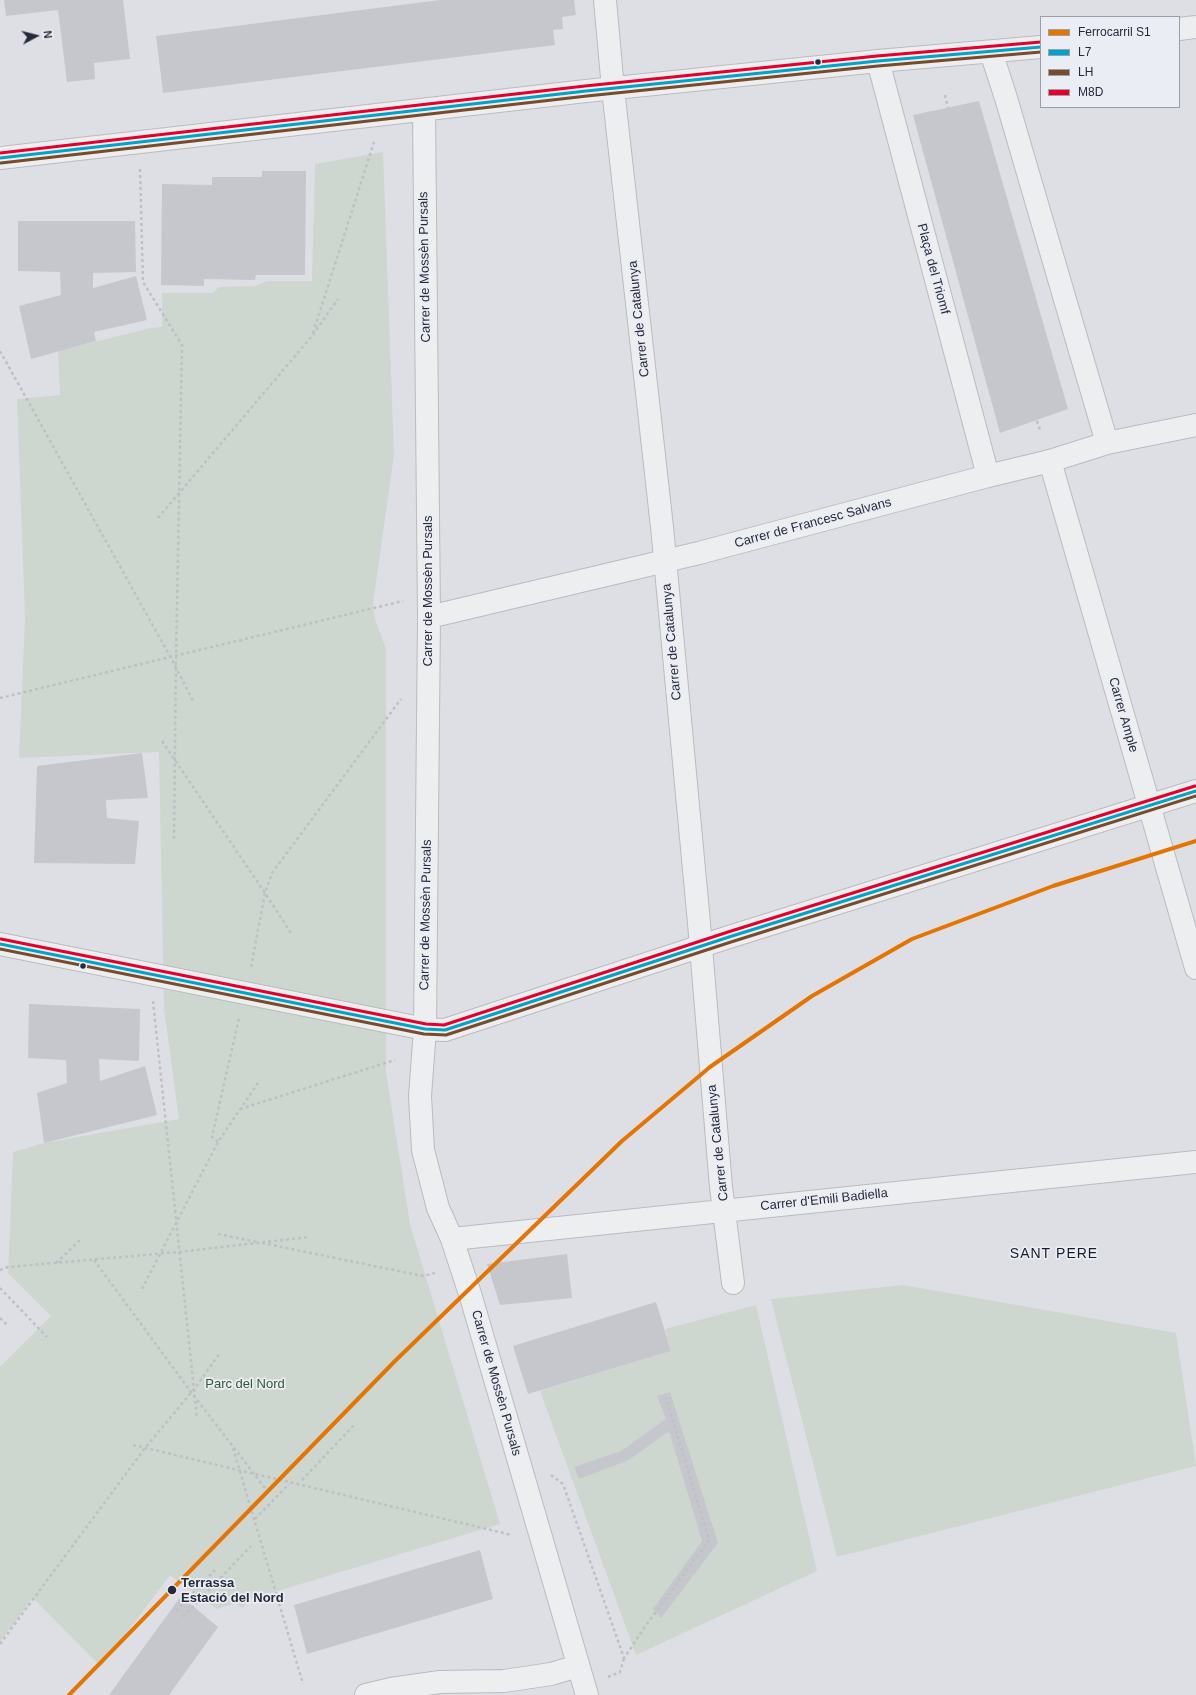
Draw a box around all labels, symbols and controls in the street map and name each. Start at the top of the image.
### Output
north arrow [16,16,56,56]
legend [1040,16,1180,108]
text: Ferrocarril S1 [1078,25,1151,39]
text: N [41,30,54,39]
text: L7 [1078,45,1091,59]
unlabelled marker [813,57,823,67]
text: LH [1078,65,1093,79]
text: M8D [1078,85,1103,99]
street label: Carrer de Mossèn Pursals [416,191,434,343]
street label: Plaça del Triomf [913,222,953,316]
street label: Carrer de Catalunya [625,260,653,378]
street label: Carrer de Francesc Salvans [733,495,893,551]
street label: Carrer de Mossèn Pursals [420,516,436,666]
street label: Carrer de Catalunya [659,583,685,701]
street label: Carrer Ample [1105,676,1141,754]
street label: Carrer de Mossèn Pursals [417,839,435,991]
unlabelled marker [78,961,88,971]
street label: Carrer de Catalunya [704,1084,732,1202]
street label: Carrer d'Emili Badiella [759,1186,889,1214]
district label: SANT PERE [1010,1246,1098,1262]
street label: Carrer de Mossèn Pursals [468,1308,524,1458]
park label: Parc del Nord [205,1376,285,1392]
place label: Terrassa Estació del Nord [181,1575,284,1606]
marker: Terrassa Estació del Nord [166,1584,178,1596]

